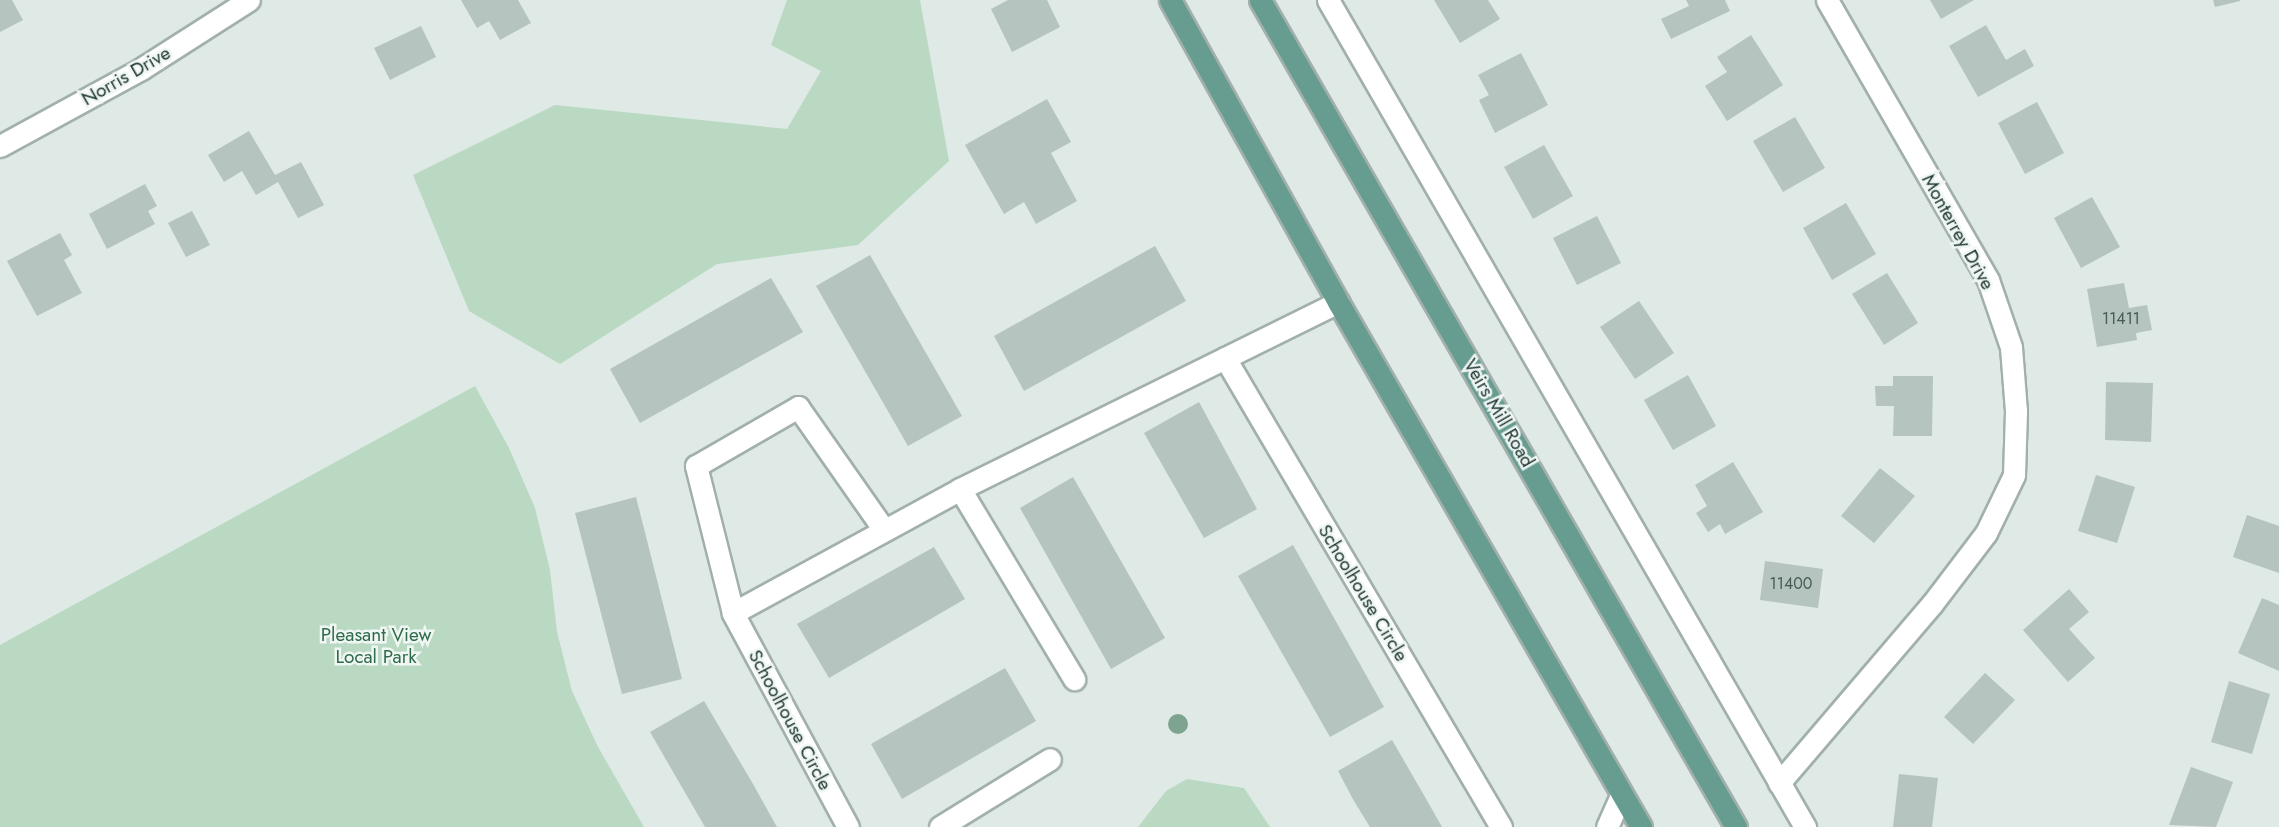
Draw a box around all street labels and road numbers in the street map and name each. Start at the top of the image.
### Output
street label: Norris Drive [78,41,174,111]
street label: Monterrey Drive [1917,170,1999,294]
street label: Veirs Mill Road [1459,355,1539,471]
street label: Schoolhouse Circle [1313,520,1413,666]
street label: Schoolhouse Circle [743,646,837,794]

